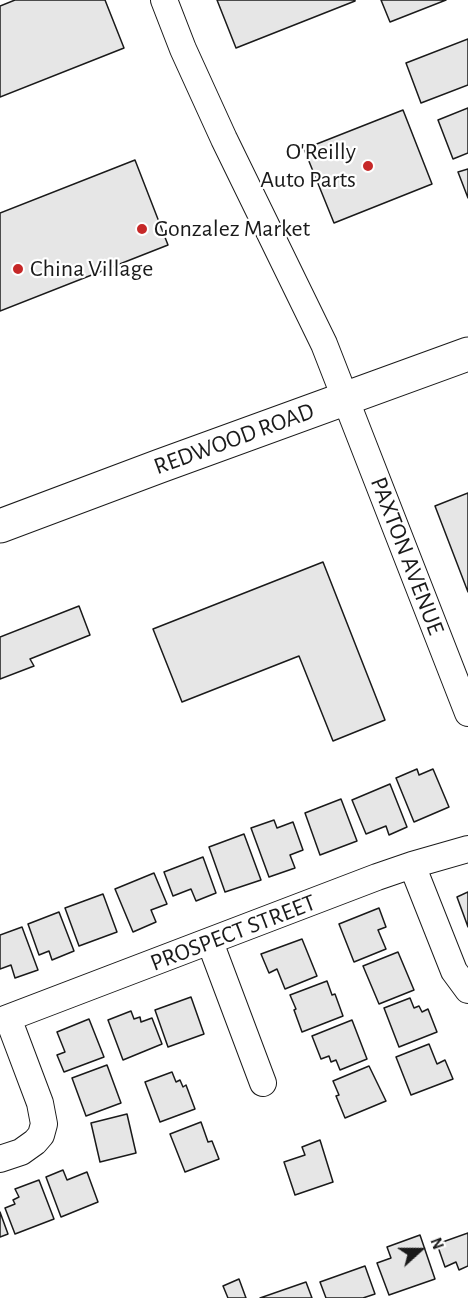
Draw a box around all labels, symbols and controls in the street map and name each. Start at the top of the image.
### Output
place label: O'Reilly Auto Parts [260,138,356,194]
marker: O'Reilly Auto Parts [361,159,375,173]
place label: Gonzalez Market [154,215,310,243]
marker: Gonzalez Market [135,222,149,236]
place label: China Village [30,255,153,283]
marker: China Village [11,262,25,276]
street label: REDWOOD ROAD [150,397,318,481]
street label: PAXTON AVENUE [364,473,450,639]
street label: PROSPECT STREET [146,888,320,978]
north arrow [390,1220,450,1280]
text: N [427,1235,446,1252]

